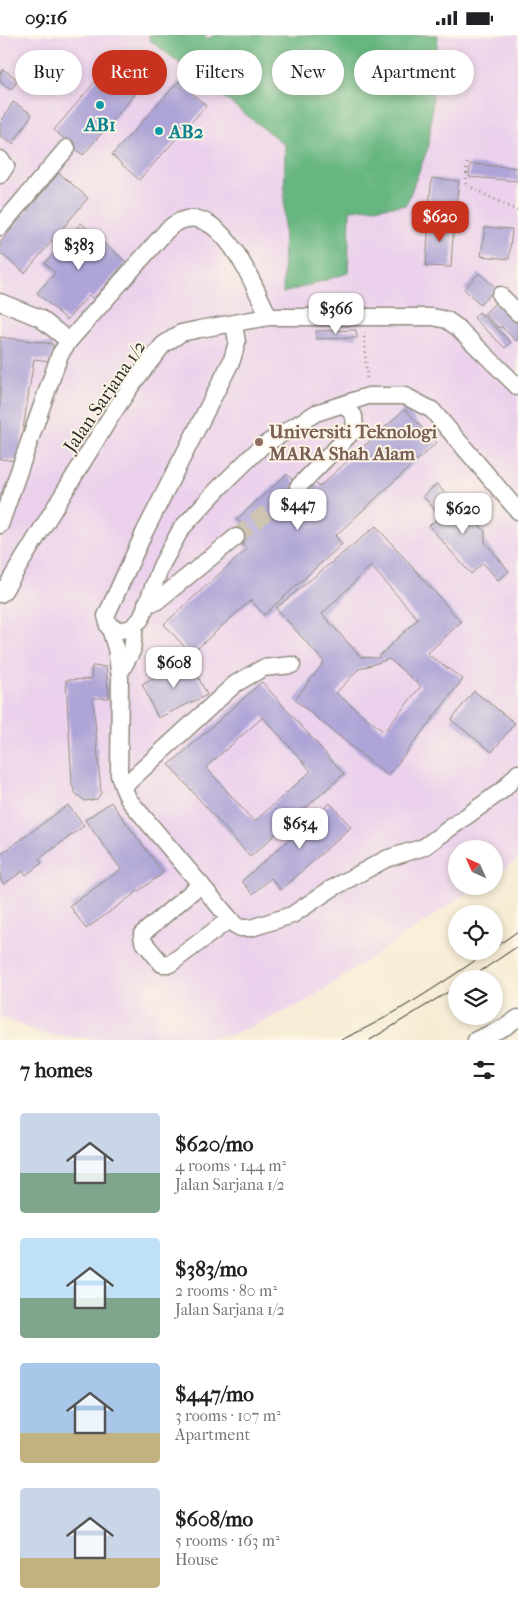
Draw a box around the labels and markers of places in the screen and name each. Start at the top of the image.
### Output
marker: AB1 [94,99,106,111]
place label: AB1 [83,114,116,136]
place label: AB2 [168,121,204,143]
marker: AB2 [153,125,165,137]
pin: $620 [410,201,470,243]
pin: $383 [49,229,109,271]
pin: $366 [306,293,366,335]
place label: Universiti Teknologi MARA Shah Alam [268,421,437,465]
marker: Universiti Teknologi MARA Shah Alam [253,436,265,448]
pin: $447 [268,489,328,531]
pin: $620 [433,493,493,535]
pin: $608 [144,647,204,689]
pin: $654 [270,807,330,850]

